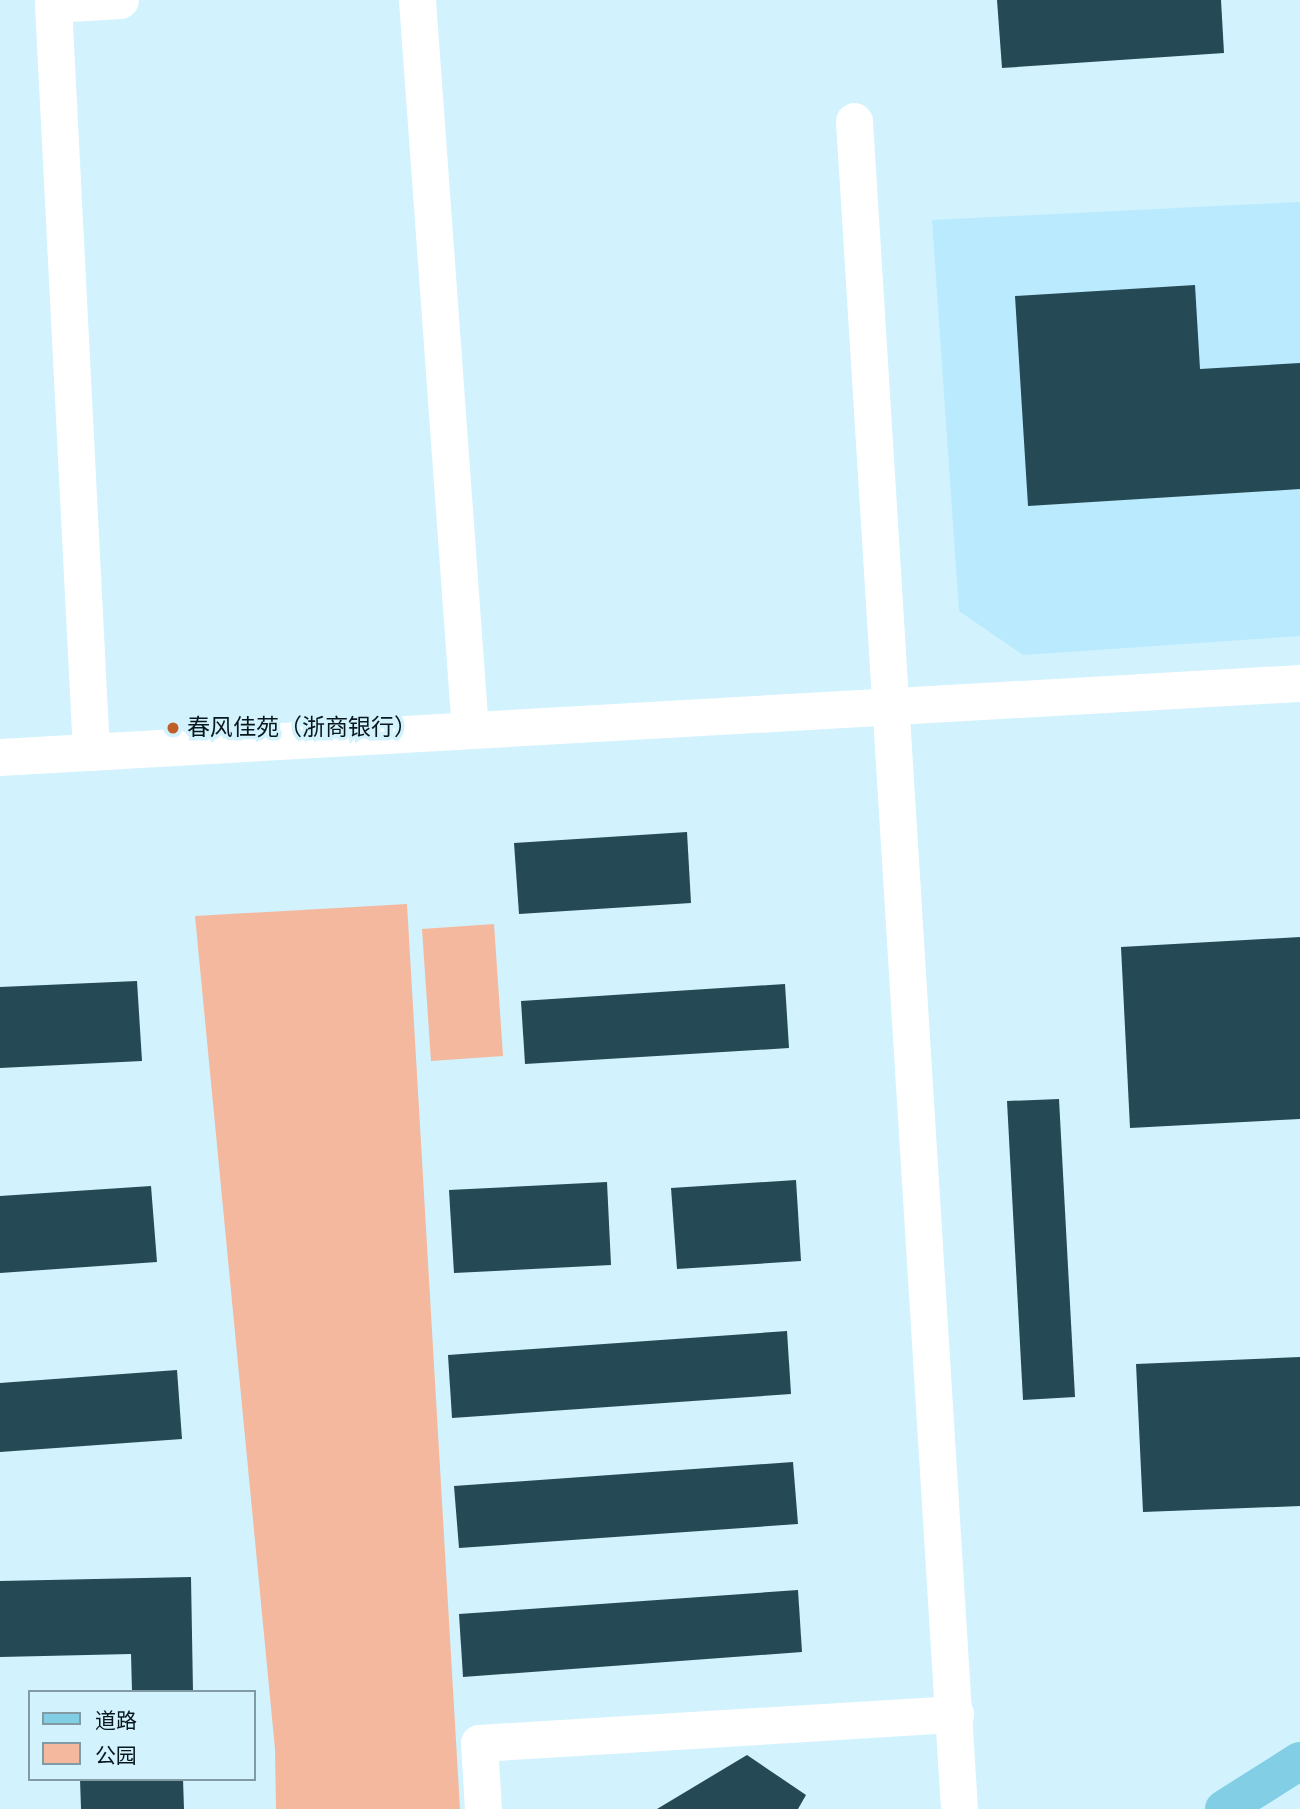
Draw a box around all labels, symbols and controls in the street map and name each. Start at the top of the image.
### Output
place label: 春风佳苑（浙商银行） [187,714,417,742]
marker: 春风佳苑（浙商银行） [165,720,181,736]
legend [28,1690,256,1781]
text: 道路 [95,1709,137,1734]
text: 公园 [95,1744,137,1769]

